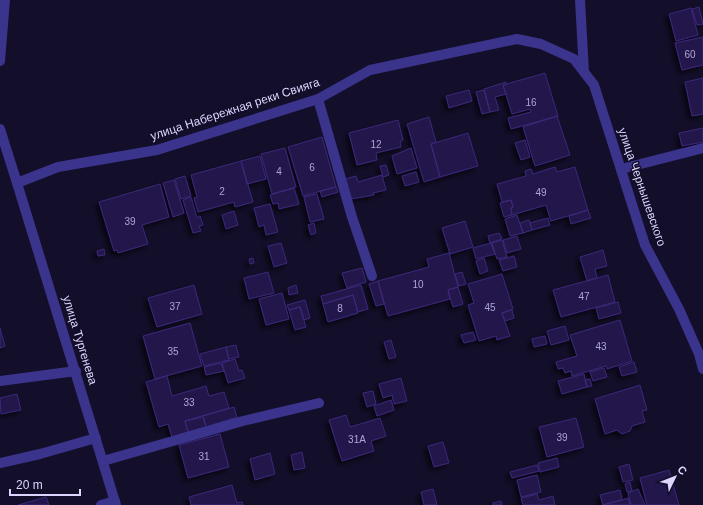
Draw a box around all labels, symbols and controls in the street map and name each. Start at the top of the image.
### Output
house number: 60 [684,49,696,60]
street label: улица Набережная реки Свияга [149,75,322,143]
house number: 16 [525,97,537,108]
street label: улица Чернышевского [615,126,669,248]
house number: 12 [370,139,382,150]
house number: 6 [309,162,315,173]
house number: 4 [276,166,282,177]
house number: 2 [219,186,225,197]
house number: 49 [535,187,547,198]
house number: 39 [124,216,136,227]
house number: 10 [412,279,424,290]
house number: 47 [578,291,590,302]
street label: улица Тургенева [60,294,100,387]
house number: 37 [169,301,181,312]
house number: 45 [484,302,496,313]
house number: 8 [337,303,343,314]
house number: 43 [595,341,607,352]
house number: 35 [167,346,179,357]
house number: 33 [183,397,195,408]
house number: 39 [556,432,568,443]
house number: 31А [348,434,366,445]
house number: 31 [198,451,210,462]
north arrow [655,457,695,497]
text: С [675,463,689,477]
scale bar [10,471,80,497]
text: 20 m [16,478,43,492]

